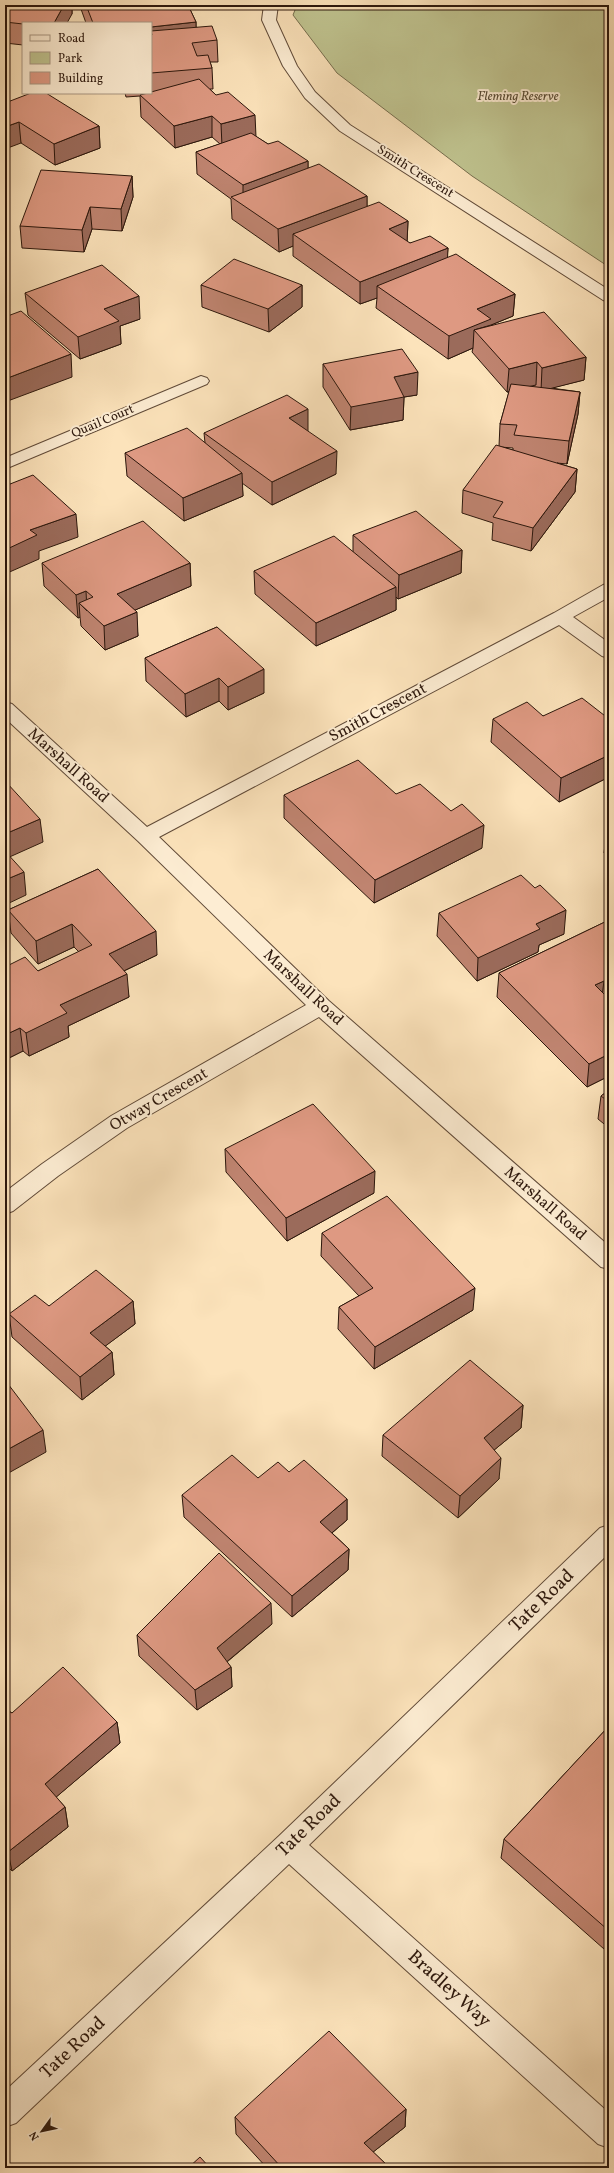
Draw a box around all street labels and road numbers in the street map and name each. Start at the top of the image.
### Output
street label: Smith Crescent [373,141,457,203]
street label: Quail Court [69,401,137,443]
street label: Smith Crescent [325,678,431,748]
street label: Marshall Road [22,723,114,809]
street label: Marshall Road [258,945,348,1031]
street label: Otway Crescent [106,1063,212,1137]
street label: Marshall Road [499,1162,591,1246]
street label: Tate Road [504,1563,580,1639]
street label: Tate Road [271,1788,347,1864]
street label: Bradley Way [402,1944,496,2034]
street label: Tate Road [34,2011,112,2085]

